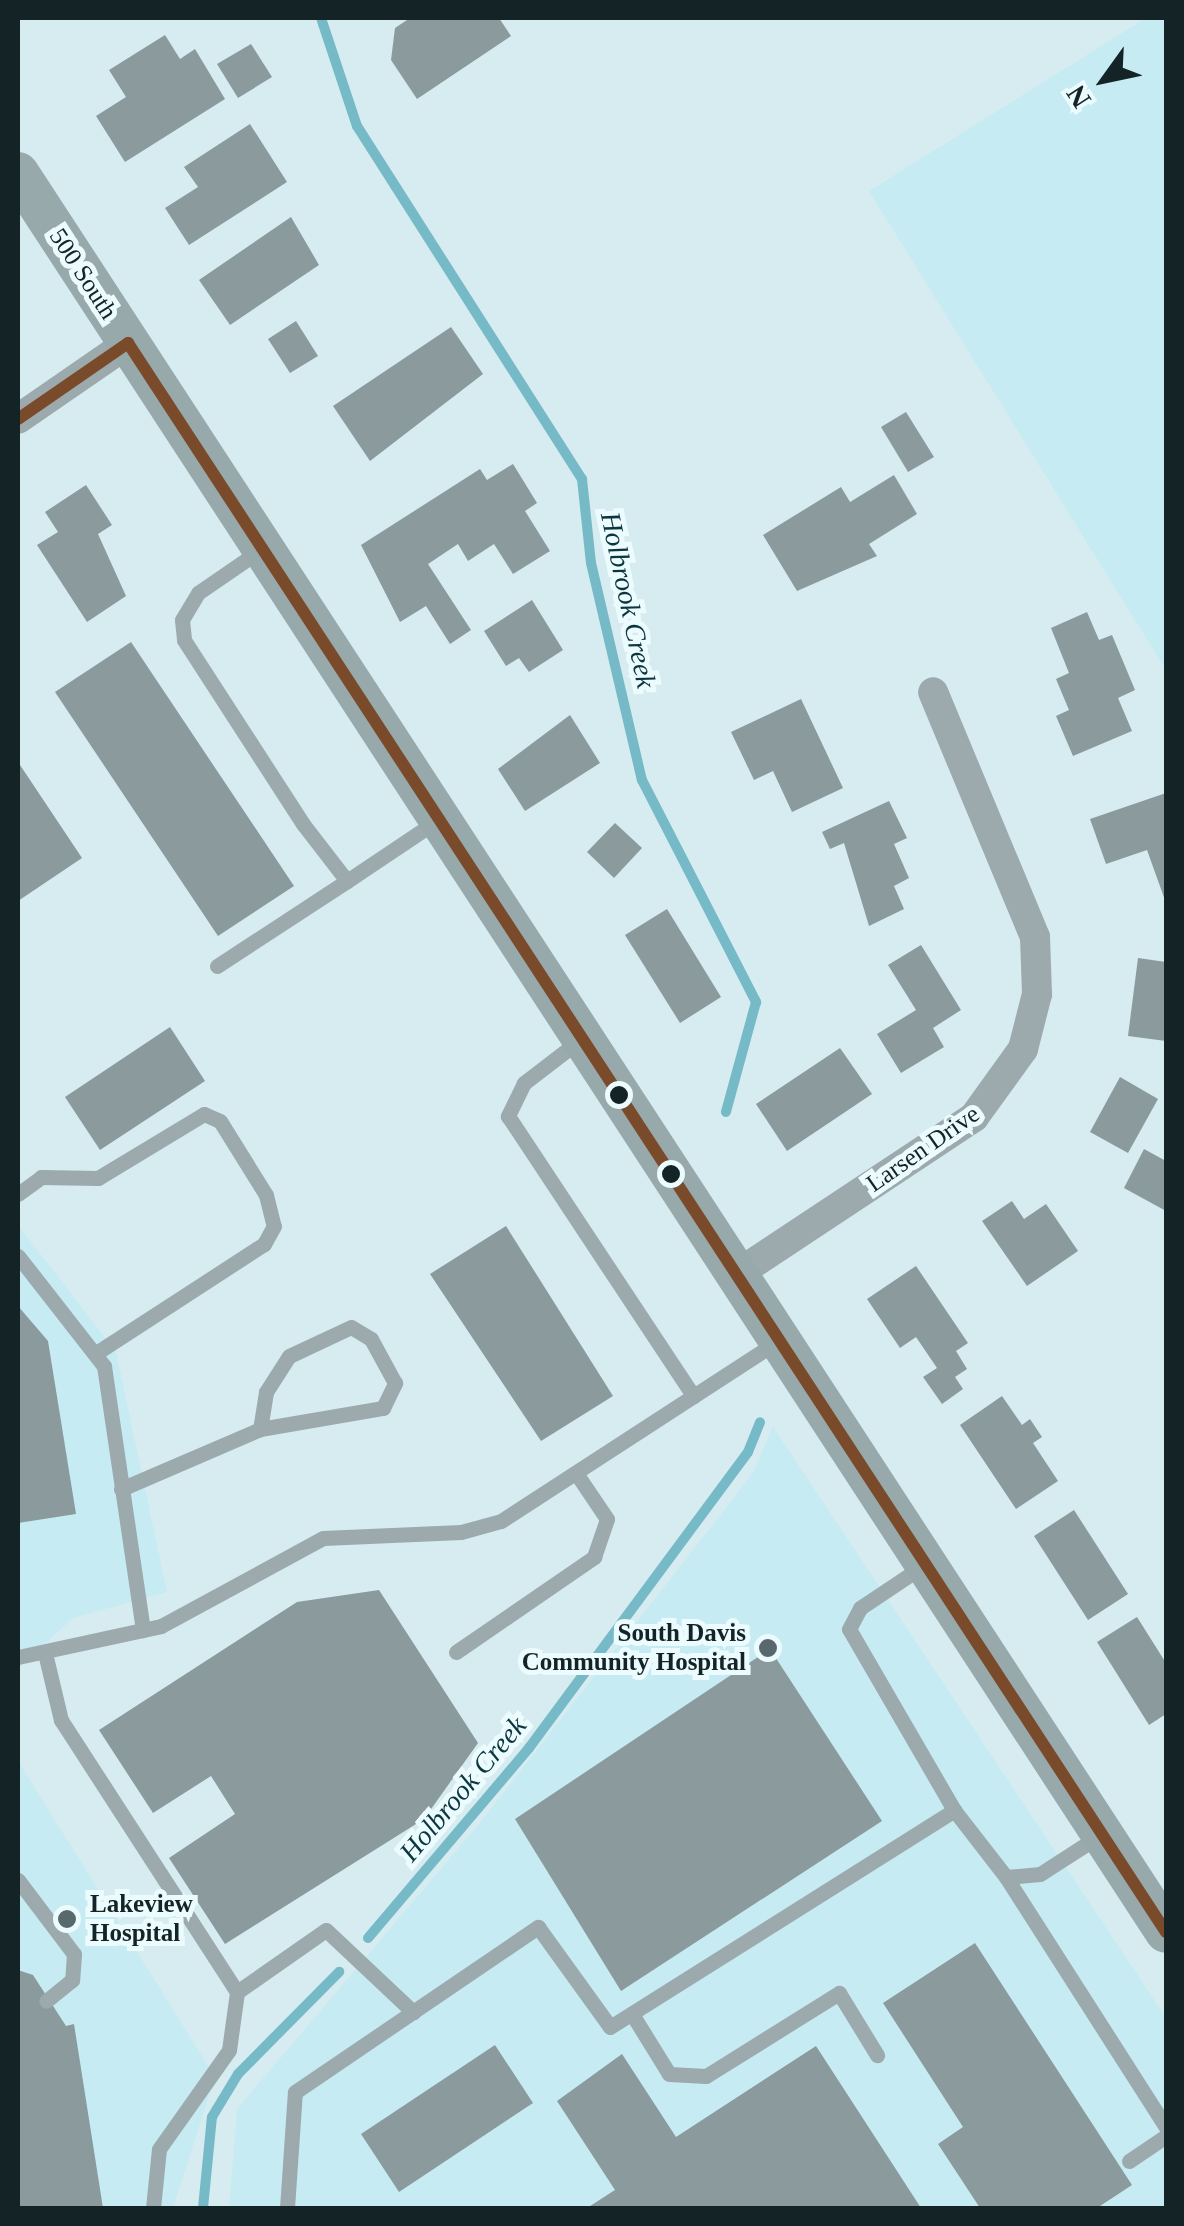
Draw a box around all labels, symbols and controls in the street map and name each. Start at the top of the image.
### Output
north arrow [1054,30,1154,130]
text: N [1060,80,1097,114]
street label: 500 South [43,223,123,325]
water label: Holbrook Creek [593,509,663,691]
unlabelled marker [609,1085,629,1105]
street label: Larsen Drive [861,1099,985,1199]
unlabelled marker [661,1164,681,1184]
place label: South Davis Community Hospital [522,1619,746,1678]
marker: South Davis Community Hospital [755,1635,781,1661]
water label: Holbrook Creek [393,1710,533,1868]
place label: Lakeview Hospital [90,1890,193,1949]
marker: Lakeview Hospital [54,1906,80,1932]

